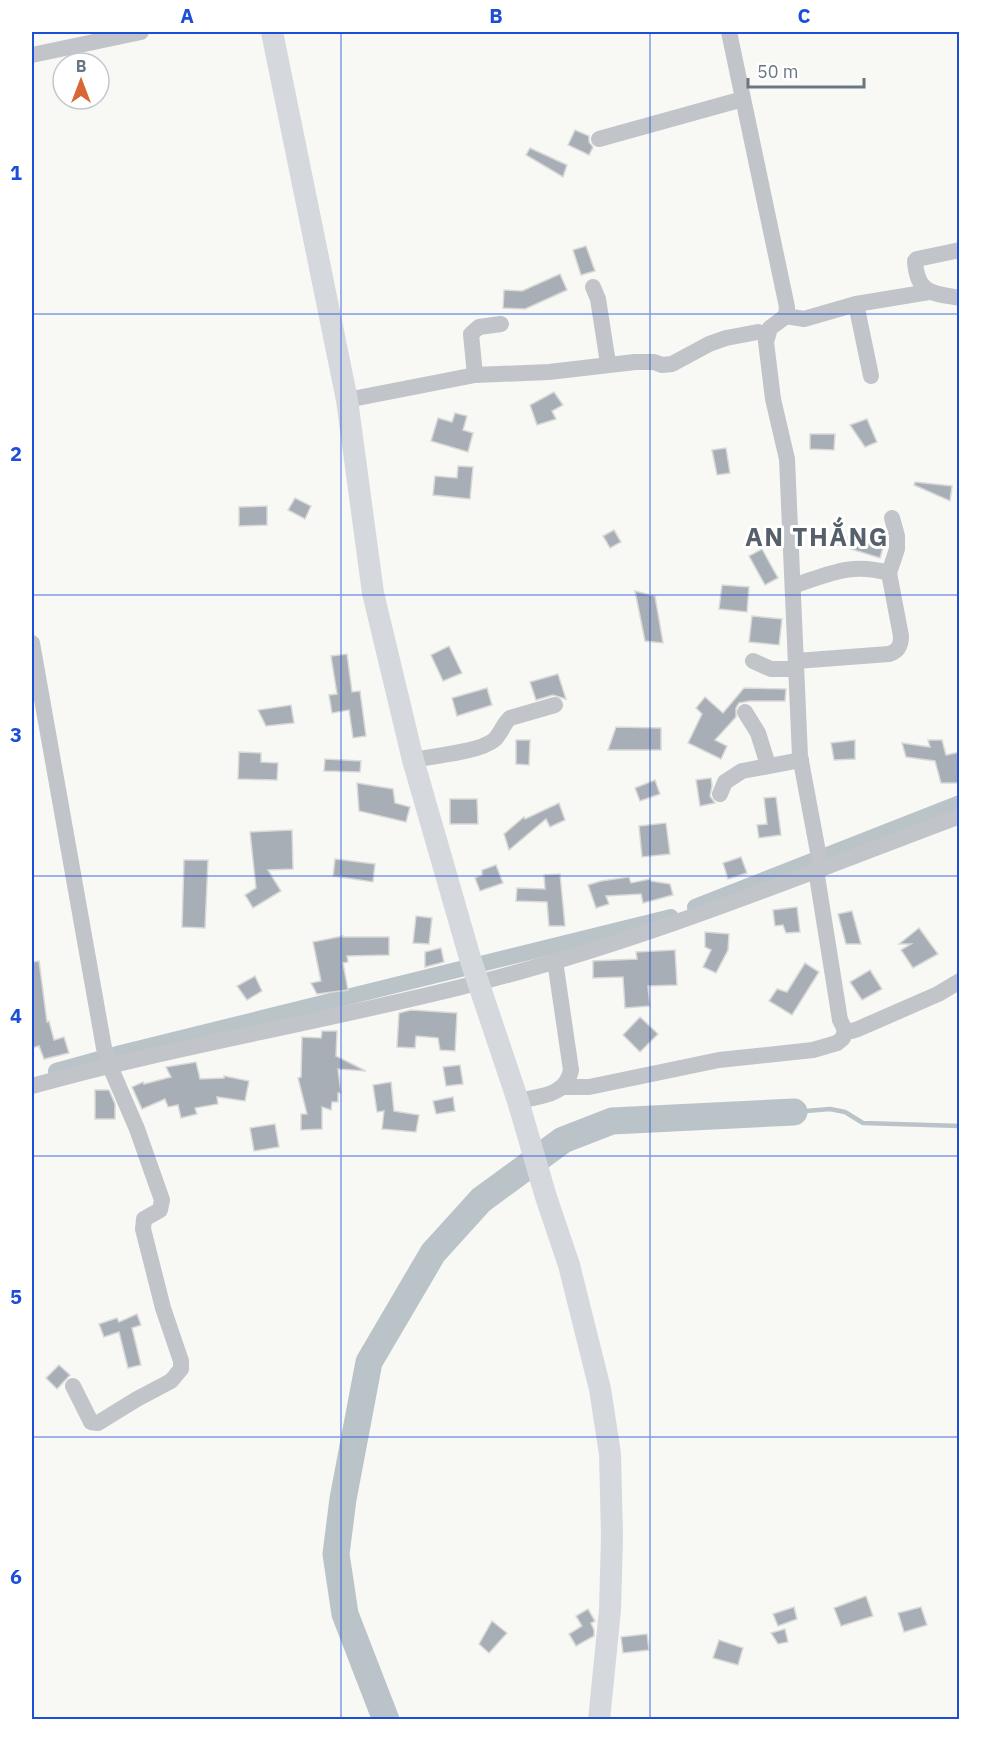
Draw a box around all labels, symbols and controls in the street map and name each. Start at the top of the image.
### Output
text: A [180,2,194,29]
text: B [489,2,503,29]
text: C [797,2,811,29]
north arrow [51,51,111,111]
scale bar [748,51,864,89]
text: B [76,56,87,76]
text: 50 m [757,60,799,83]
text: 1 [10,159,22,186]
text: 2 [10,440,22,467]
district label: AN THẮNG [745,516,889,553]
text: 3 [10,721,22,748]
text: 4 [10,1002,22,1029]
text: 5 [10,1283,22,1310]
text: 6 [10,1563,22,1590]

